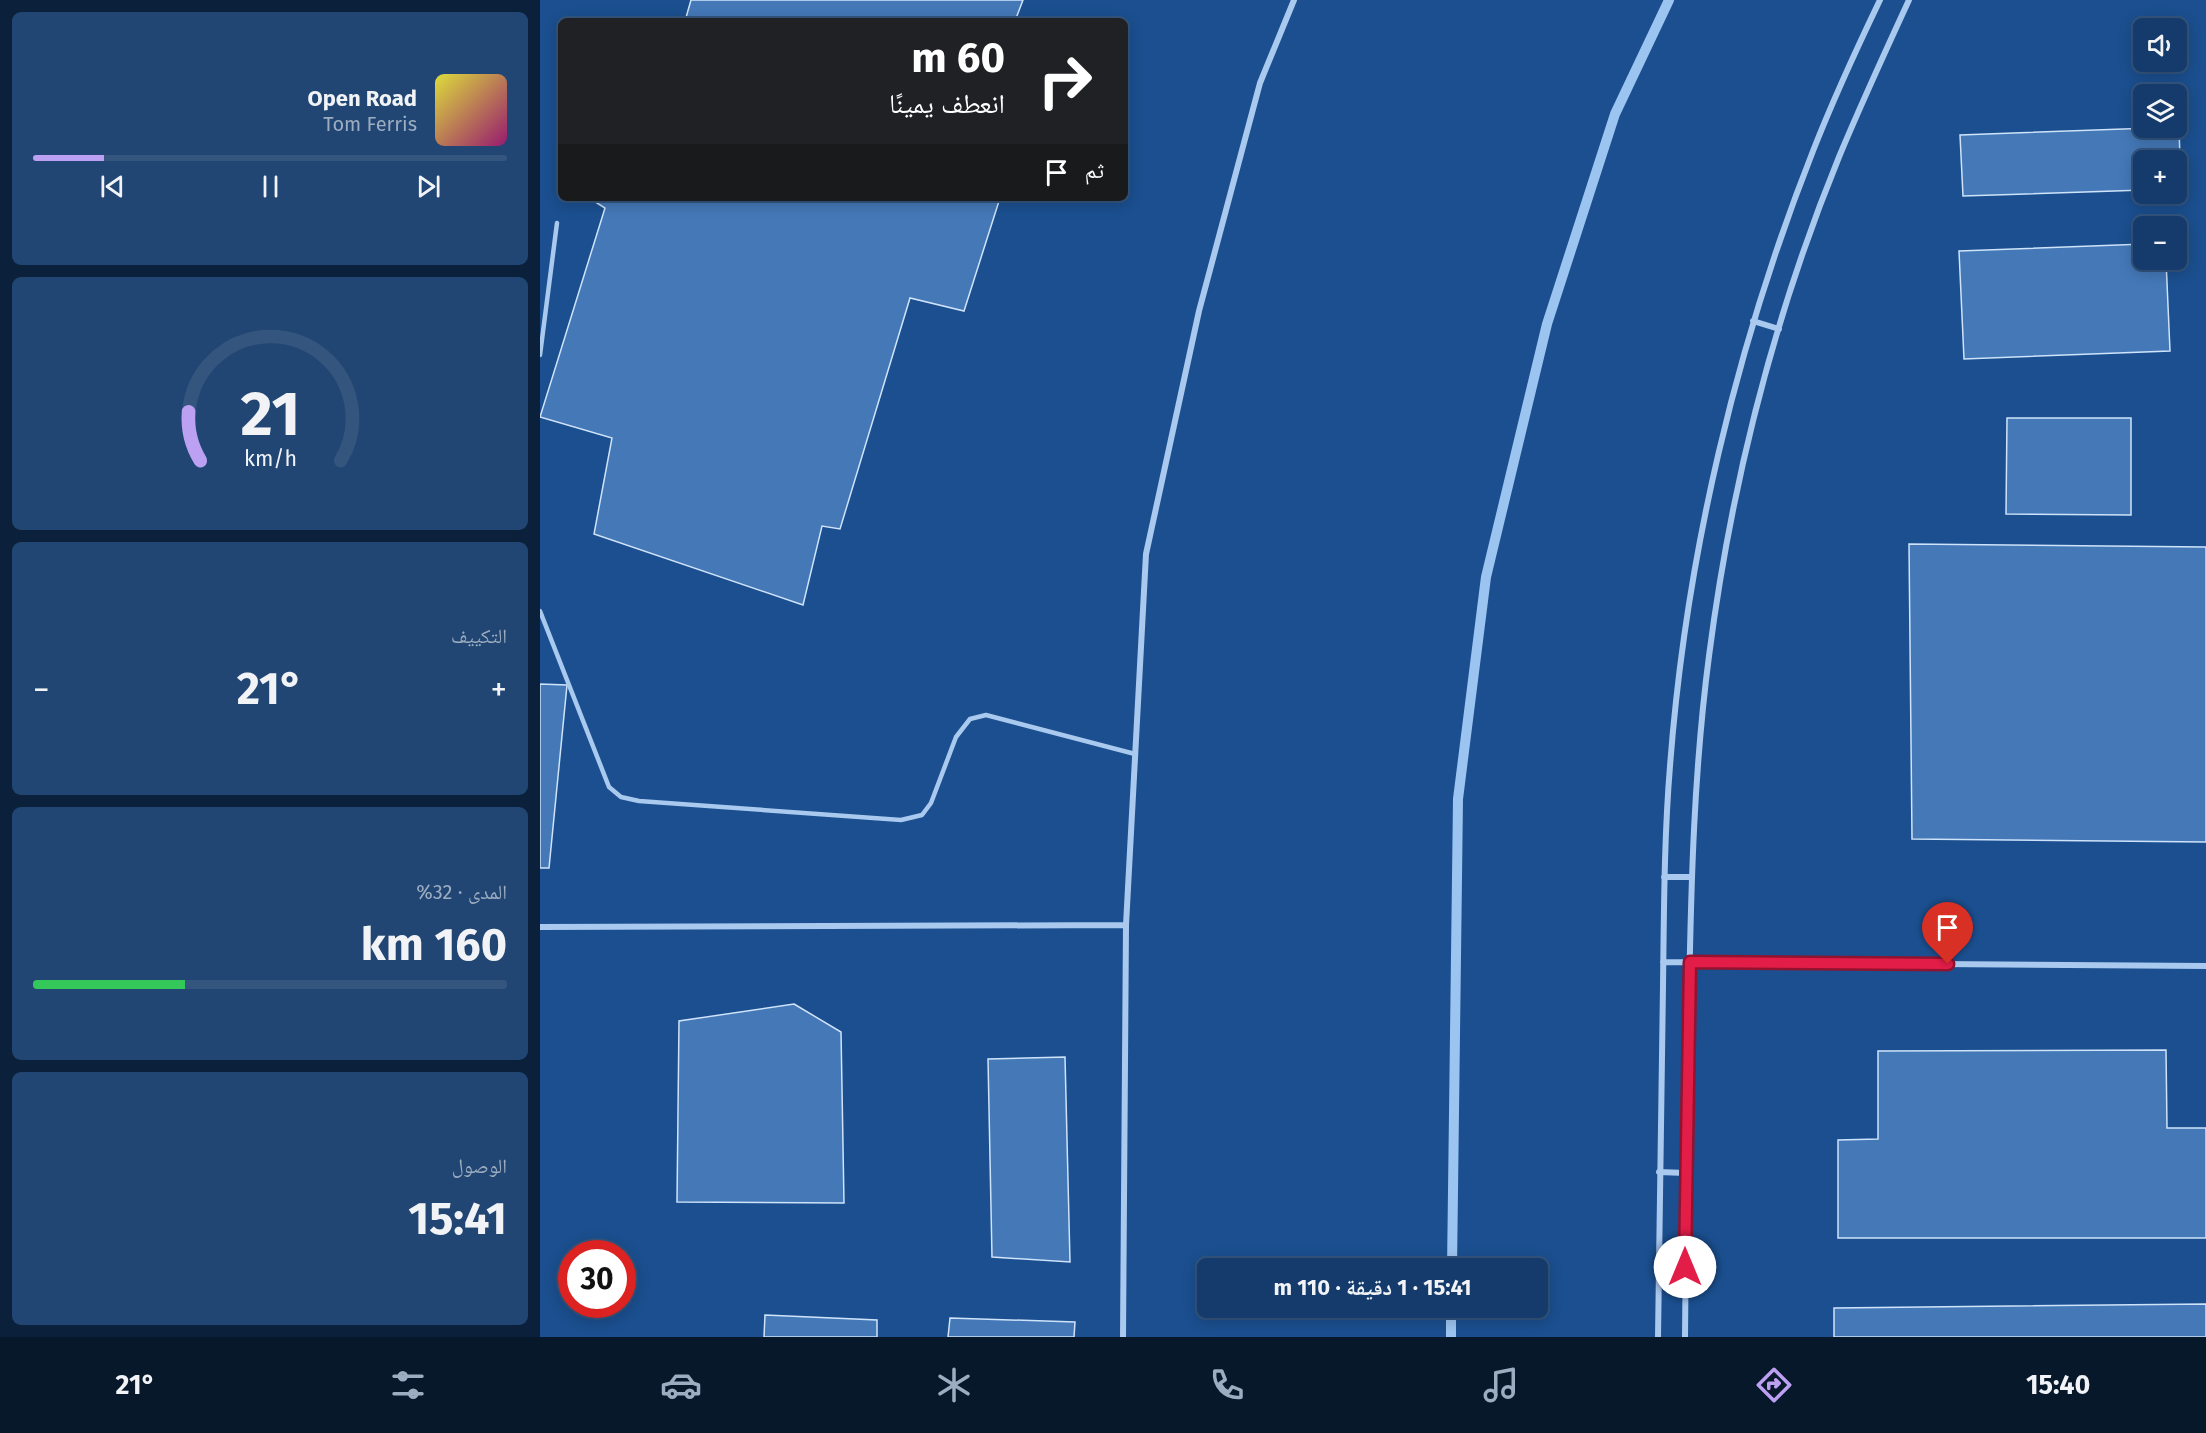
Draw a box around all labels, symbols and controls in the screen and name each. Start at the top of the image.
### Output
map controls [2133,18,2187,270]
button: sound [2133,18,2187,72]
text: 60 m [911,33,1005,83]
icon: right [1026,42,1104,120]
button: layers [2133,84,2187,138]
text: Open Road [307,85,417,112]
text: انعطف يمينًا [889,88,1005,120]
text: Tom Ferris [323,112,417,136]
button: + [2133,150,2187,204]
icon: arrive [1040,156,1073,189]
text: ثم [1085,157,1104,184]
icon: previous [96,170,129,203]
icon: pause [254,170,287,203]
icon: next [412,170,445,203]
button: − [2133,216,2187,270]
text: 21 [240,377,300,452]
text: km/h [243,446,297,472]
text: التكييف [451,624,507,648]
text: 21° [237,662,303,716]
text: − [33,670,50,710]
text: + [491,670,507,710]
text: المدى · 32% [416,880,507,904]
pin [1922,902,1973,964]
icon: arrive [1931,911,1964,944]
text: 160 km [361,918,507,972]
text: الوصول [452,1154,507,1178]
text: 15:41 [408,1192,507,1246]
position arrow [1653,1235,1717,1299]
speed limit sign: 30 [558,1240,636,1318]
text: 15:41 · 1 دقيقة · 110 m [1274,1274,1472,1301]
icon: filters [387,1364,429,1406]
icon: car [660,1364,702,1406]
icon: climate [933,1364,975,1406]
icon: phone [1206,1364,1248,1406]
icon: music [1480,1364,1522,1406]
icon: directions [1753,1364,1795,1406]
text: 21° [116,1369,156,1401]
text: 15:40 [2026,1369,2090,1401]

